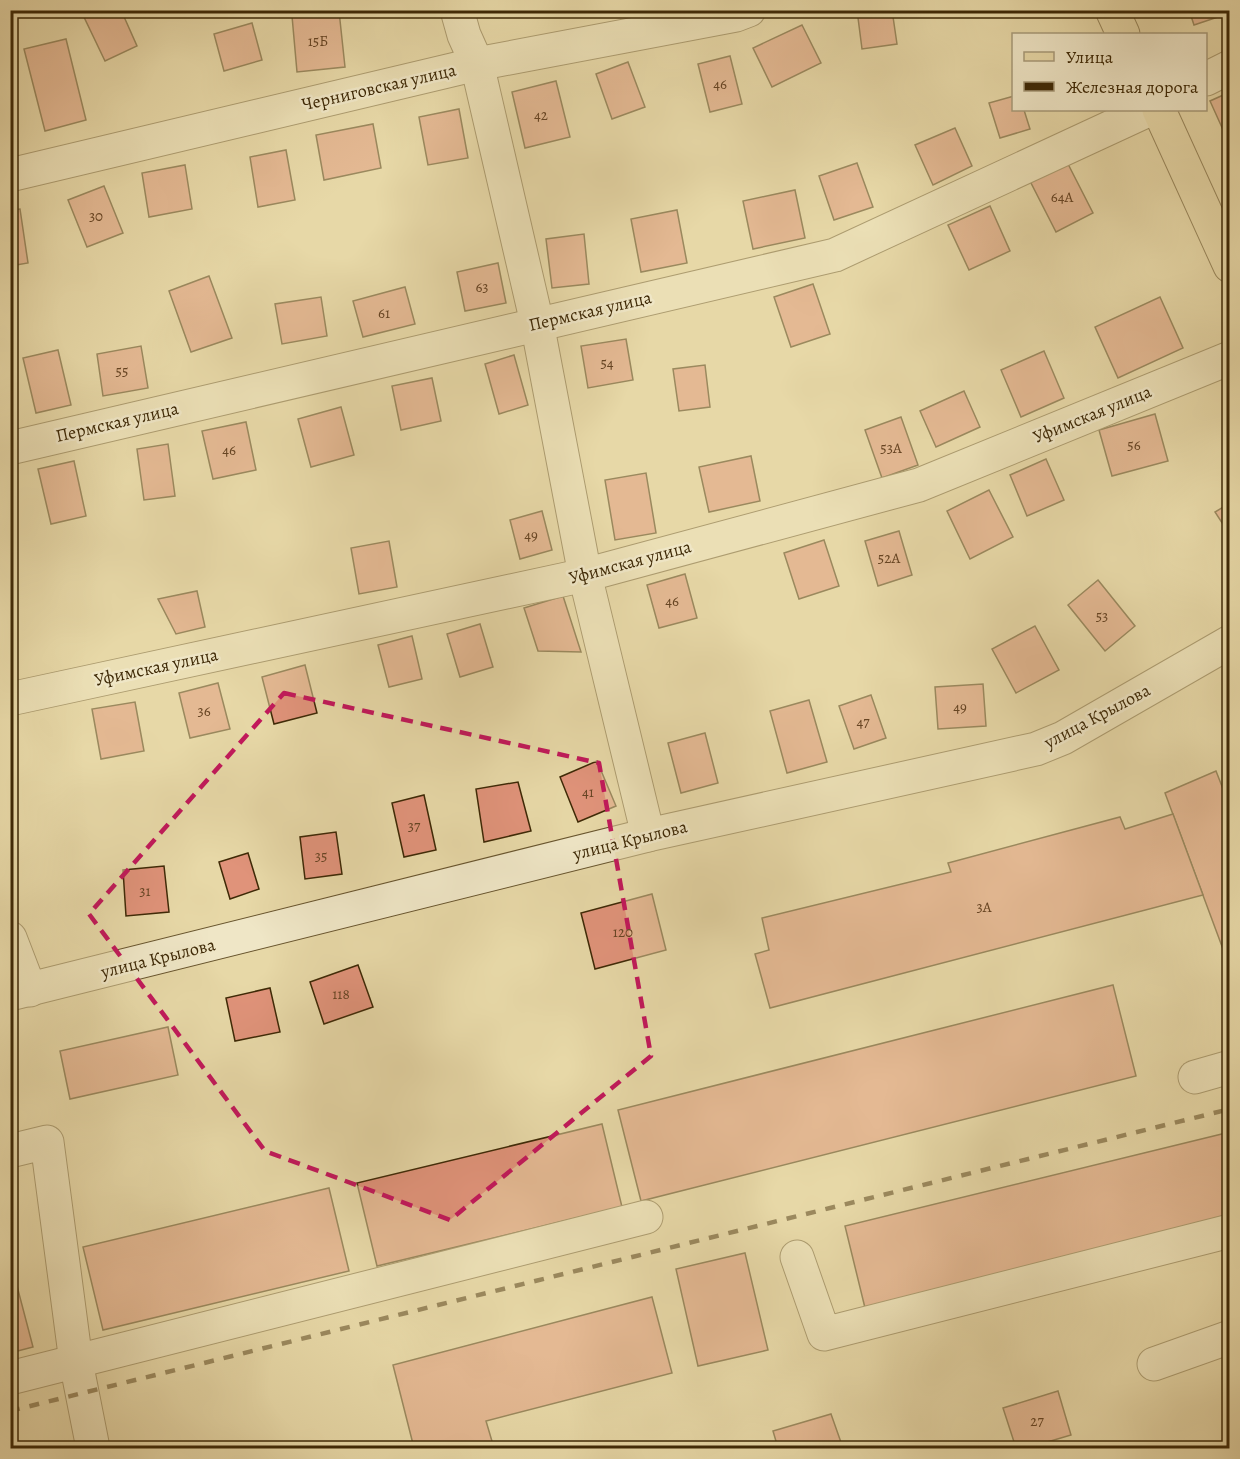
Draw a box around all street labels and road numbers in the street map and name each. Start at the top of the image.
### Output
street label: Черниговская улица [300,57,459,116]
street label: Пермская улица [526,285,654,337]
street label: Уфимская улица [1029,379,1156,449]
street label: Пермская улица [53,396,181,448]
street label: Уфимская улица [566,534,695,590]
street label: Уфимская улица [92,642,221,692]
street label: улица Крылова [1039,678,1155,755]
street label: улица Крылова [569,814,690,866]
street label: улица Крылова [97,932,218,984]

